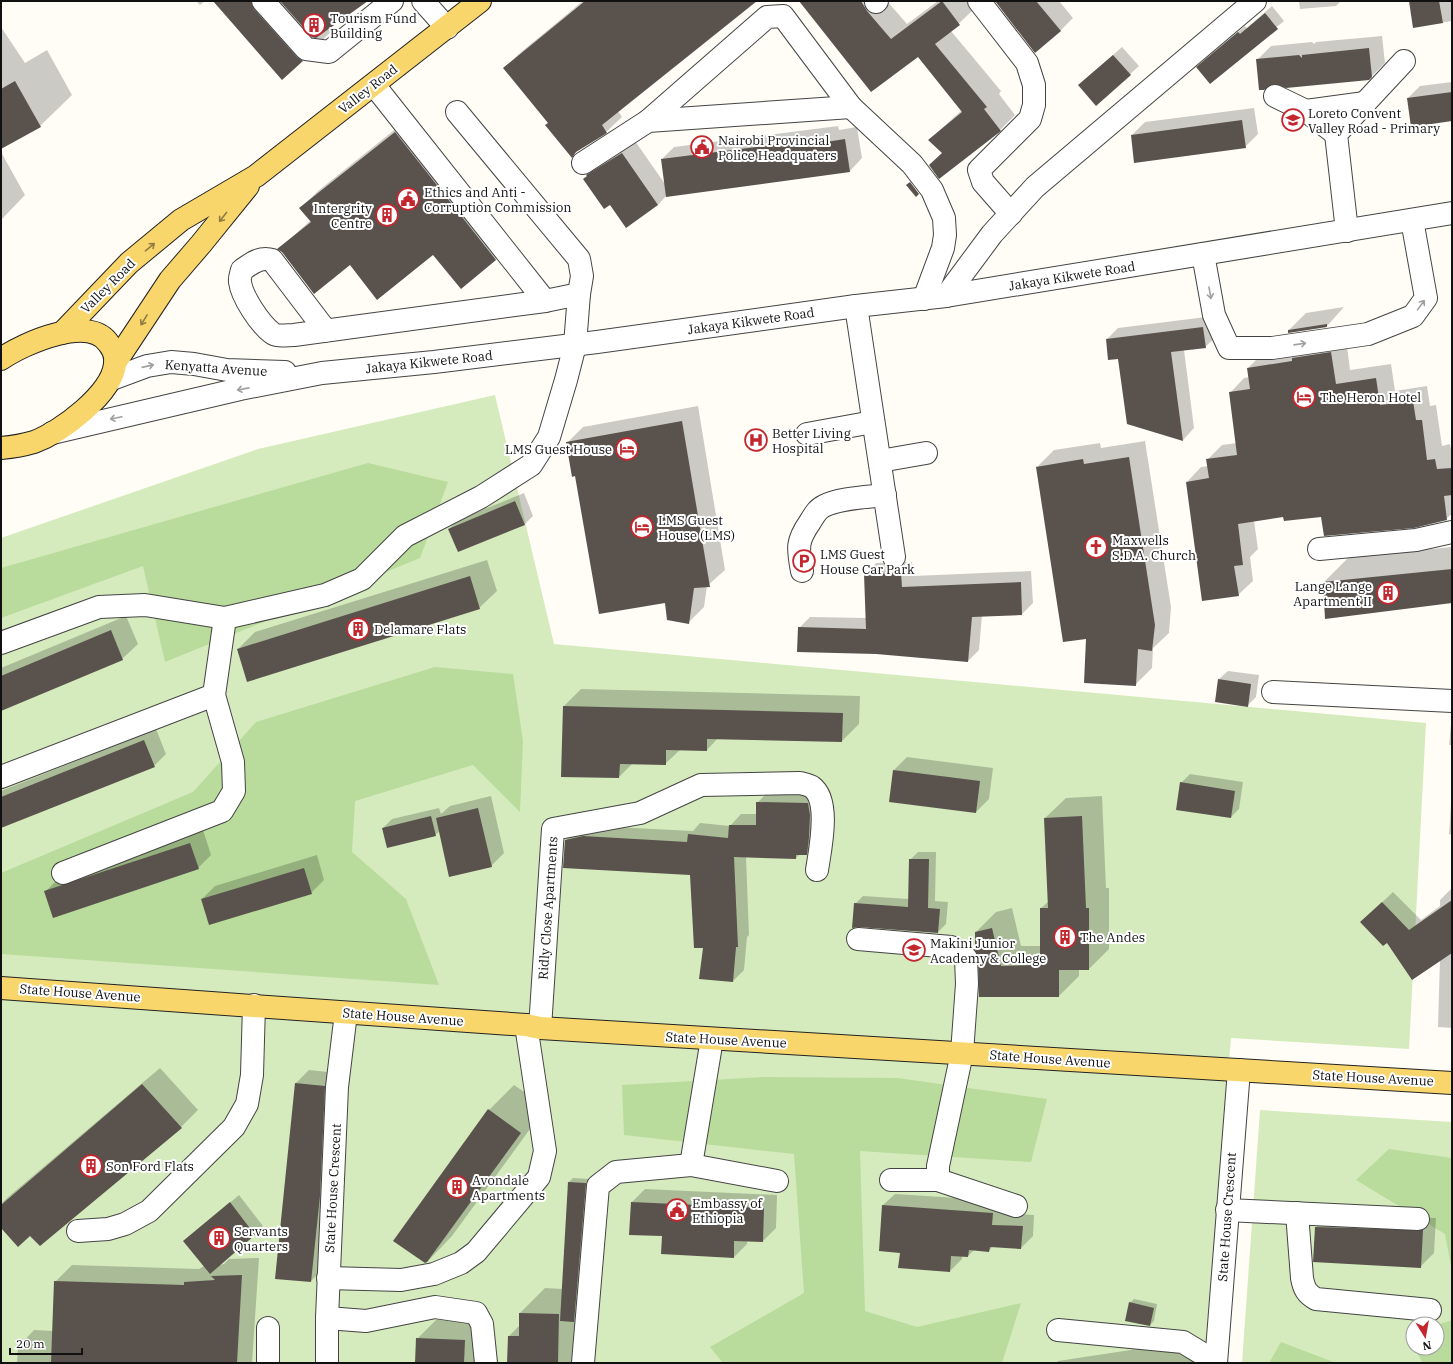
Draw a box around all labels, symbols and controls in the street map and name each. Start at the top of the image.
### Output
place label: Tourism Fund Building [330,10,417,42]
building icon: Tourism Fund Building [301,12,327,38]
street label: Valley Road [335,61,401,117]
place label: Loreto Convent Valley Road - Primary [1308,105,1440,137]
school or university icon: Loreto Convent Valley Road - Primary [1280,107,1306,133]
place label: Nairobi Provincial Police Headquaters [718,132,837,164]
public building icon: Nairobi Provincial Police Headquaters [689,134,715,160]
place label: Ethics and Anti - Corruption Commission [424,184,572,216]
public building icon: Ethics and Anti - Corruption Commission [395,186,421,212]
place label: Intergrity Centre [313,200,372,232]
building icon: Intergrity Centre [374,202,400,228]
one-way arrow [219,212,228,223]
one-way arrow [144,242,155,251]
street label: Valley Road [77,255,139,317]
street label: Jakaya Kikwete Road [1008,258,1137,294]
one-way arrow [1207,286,1215,299]
one-way arrow [1417,300,1425,311]
street label: Jakaya Kikwete Road [687,304,816,338]
one-way arrow [140,314,148,326]
one-way arrow [1293,340,1306,348]
street label: Jakaya Kikwete Road [365,347,494,377]
street label: Kenyatta Avenue [164,356,268,380]
one-way arrow [141,362,154,369]
hotel icon: The Heron Hotel [1291,384,1317,410]
one-way arrow [237,385,250,393]
place label: The Heron Hotel [1320,389,1421,406]
one-way arrow [110,414,123,422]
place label: Better Living Hospital [772,425,851,457]
hospital icon: Better Living Hospital [743,427,769,453]
hotel icon: LMS Guest House [614,436,640,462]
place label: LMS Guest House [505,441,612,458]
place label: LMS Guest House (LMS) [658,512,735,544]
hotel icon: LMS Guest House (LMS) [629,514,655,540]
place label: Maxwells S.D.A. Church [1112,532,1196,564]
church icon: Maxwells S.D.A. Church [1083,534,1109,560]
place label: LMS Guest House Car Park [820,546,915,578]
parking icon: LMS Guest House Car Park [791,548,817,574]
place label: Lange Lange Apartment II [1293,578,1372,610]
building icon: Lange Lange Apartment II [1375,580,1401,606]
building icon: Delamare Flats [345,616,371,642]
place label: Delamare Flats [374,621,466,638]
street label: Ridly Close Apartments [535,836,561,980]
building icon: The Andes [1052,924,1078,950]
place label: The Andes [1080,929,1145,946]
place label: Makini Junior Academy & College [930,935,1046,967]
school or university icon: Makini Junior Academy & College [901,937,927,963]
street label: State House Avenue [19,980,141,1006]
street label: State House Avenue [342,1004,464,1030]
street label: State House Avenue [665,1028,787,1052]
street label: State House Avenue [989,1046,1111,1072]
street label: State House Avenue [1312,1066,1434,1090]
street label: State House Crescent [321,1123,345,1253]
street label: State House Crescent [1214,1151,1240,1282]
building icon: Son Ford Flats [78,1153,104,1179]
place label: Son Ford Flats [106,1158,194,1175]
place label: Avondale Apartments [472,1172,545,1204]
building icon: Avondale Apartments [444,1174,470,1200]
place label: Embassy of Ethiopia [692,1195,763,1227]
public building icon: Embassy of Ethiopia [664,1197,690,1223]
place label: Servants Quarters [234,1223,288,1255]
building icon: Servants Quarters [206,1225,232,1251]
north arrow [1405,1316,1445,1356]
scale bar [10,1330,82,1356]
text: 20 m [16,1336,45,1351]
text: N [1421,1338,1433,1354]

